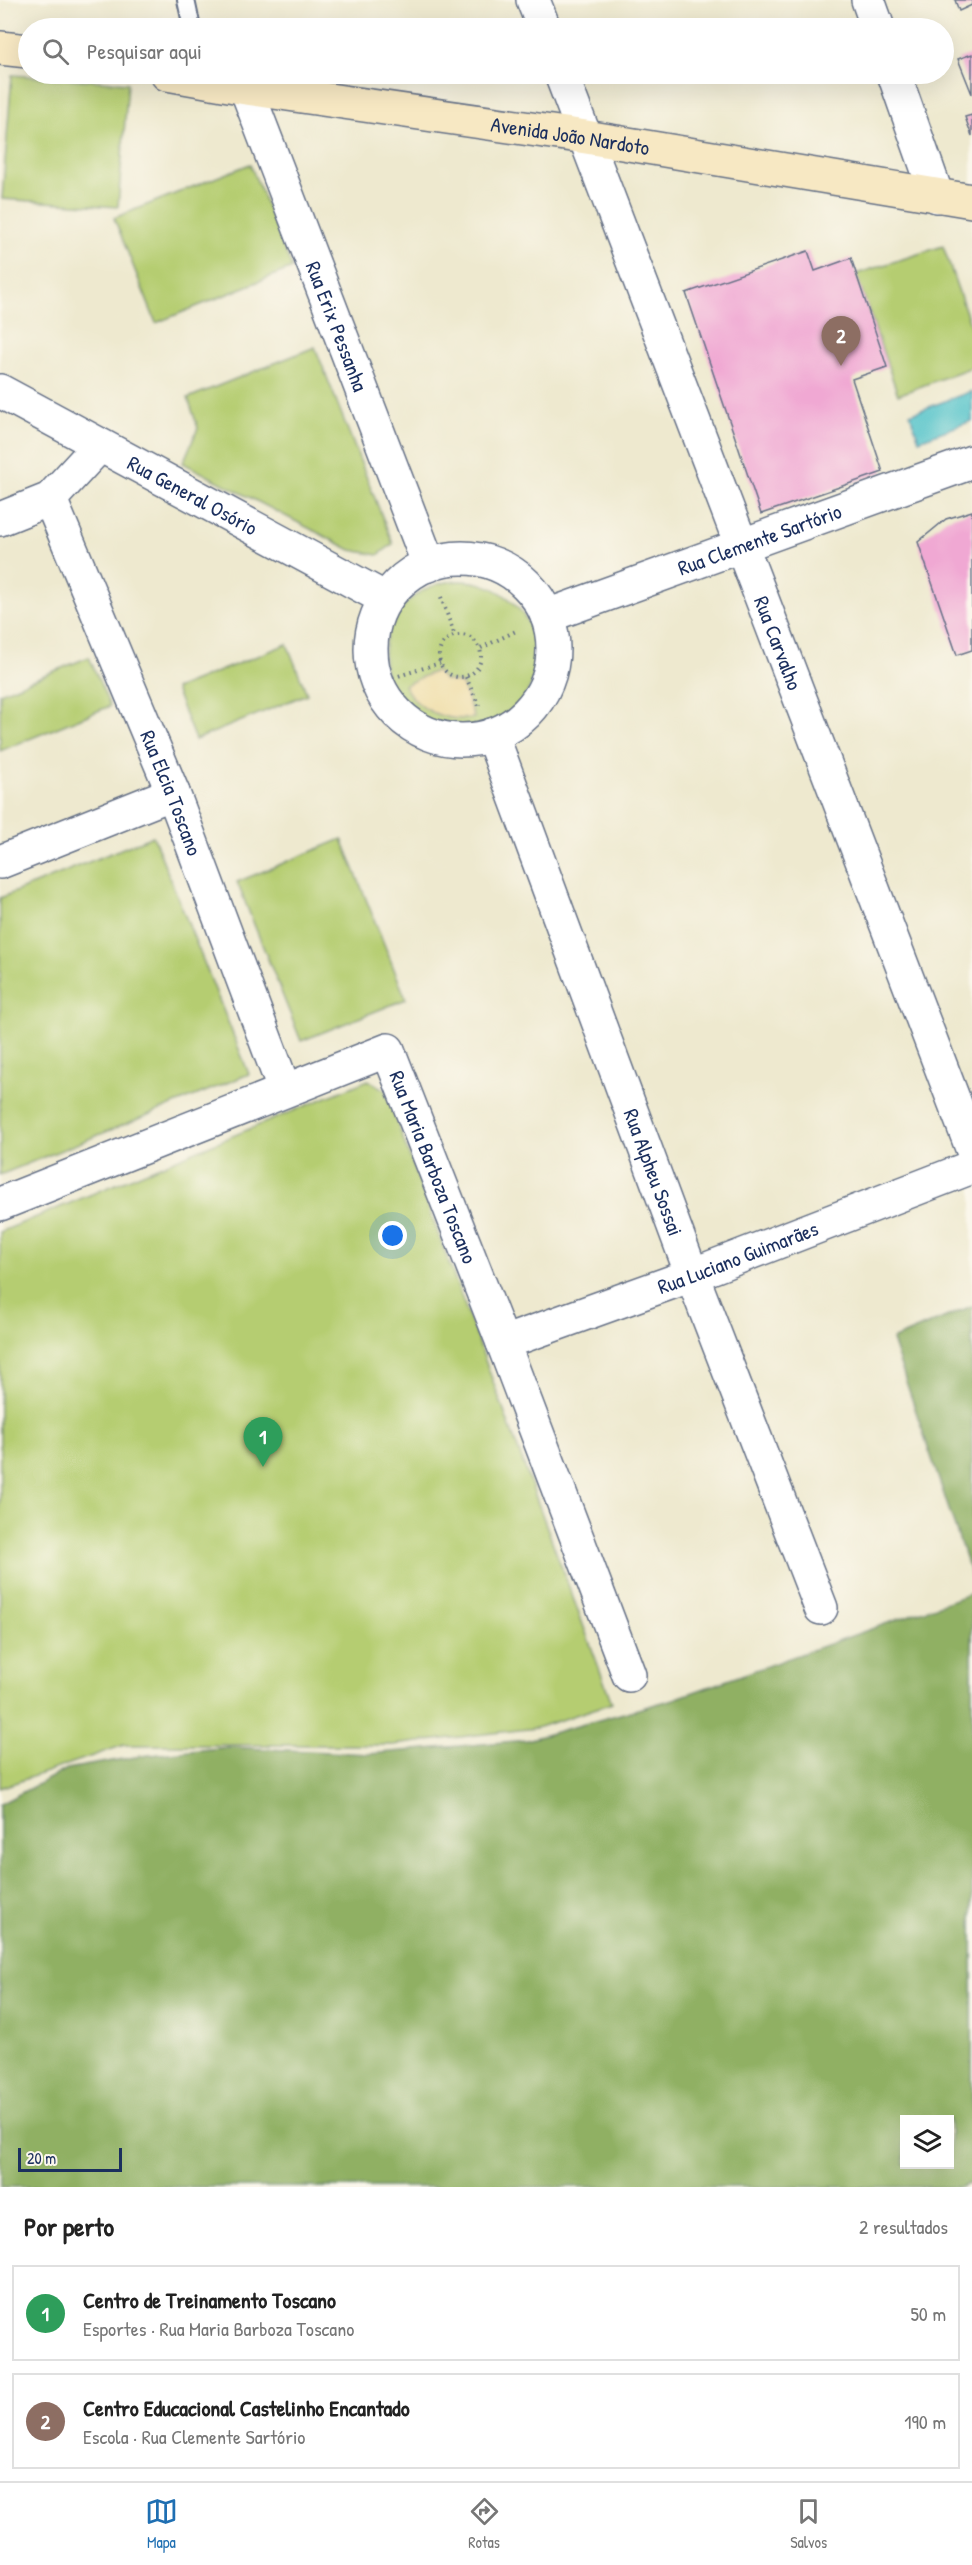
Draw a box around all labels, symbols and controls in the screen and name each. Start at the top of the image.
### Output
search box [18,18,954,84]
icon: search [39,35,72,68]
text: Pesquisar aqui [87,36,202,66]
street label: Avenida João Nardoto [489,109,652,162]
street label: Rua Erix Pessanha [299,257,375,395]
pin: 2 [822,316,860,366]
street label: Rua General Osório [123,448,263,542]
street label: Rua Clemente Sartório [674,496,845,582]
street label: Rua Carvalho [748,592,810,694]
street label: Rua Elcia Toscano [134,726,210,860]
street label: Rua Maria Barboza Toscano [383,1066,485,1267]
street label: Rua Alpheu Sossai [617,1104,691,1240]
street label: Rua Luciano Guimarães [653,1213,822,1301]
your location [378,1221,407,1250]
pin: 1 [244,1418,282,1467]
map controls [900,2115,954,2169]
button: layers [900,2115,954,2169]
scale bar [18,2145,122,2172]
text: 20 m [27,2147,56,2169]
text: Por perto [24,2209,114,2244]
text: 2 resultados [859,2213,948,2240]
text: Centro de Treinamento Toscano [83,2285,336,2315]
text: 1 [42,2300,49,2327]
text: 50 m [910,2300,946,2327]
text: Esportes · Rua Maria Barboza Toscano [83,2315,354,2342]
text: Centro Educacional Castelinho Encantado [83,2393,410,2423]
text: 2 [41,2408,50,2435]
text: 190 m [904,2408,946,2435]
text: Escola · Rua Clemente Sartório [83,2423,305,2450]
tab: Mapa [145,2495,178,2553]
tab: Rotas [468,2495,501,2553]
tab: Salvos [790,2495,827,2553]

